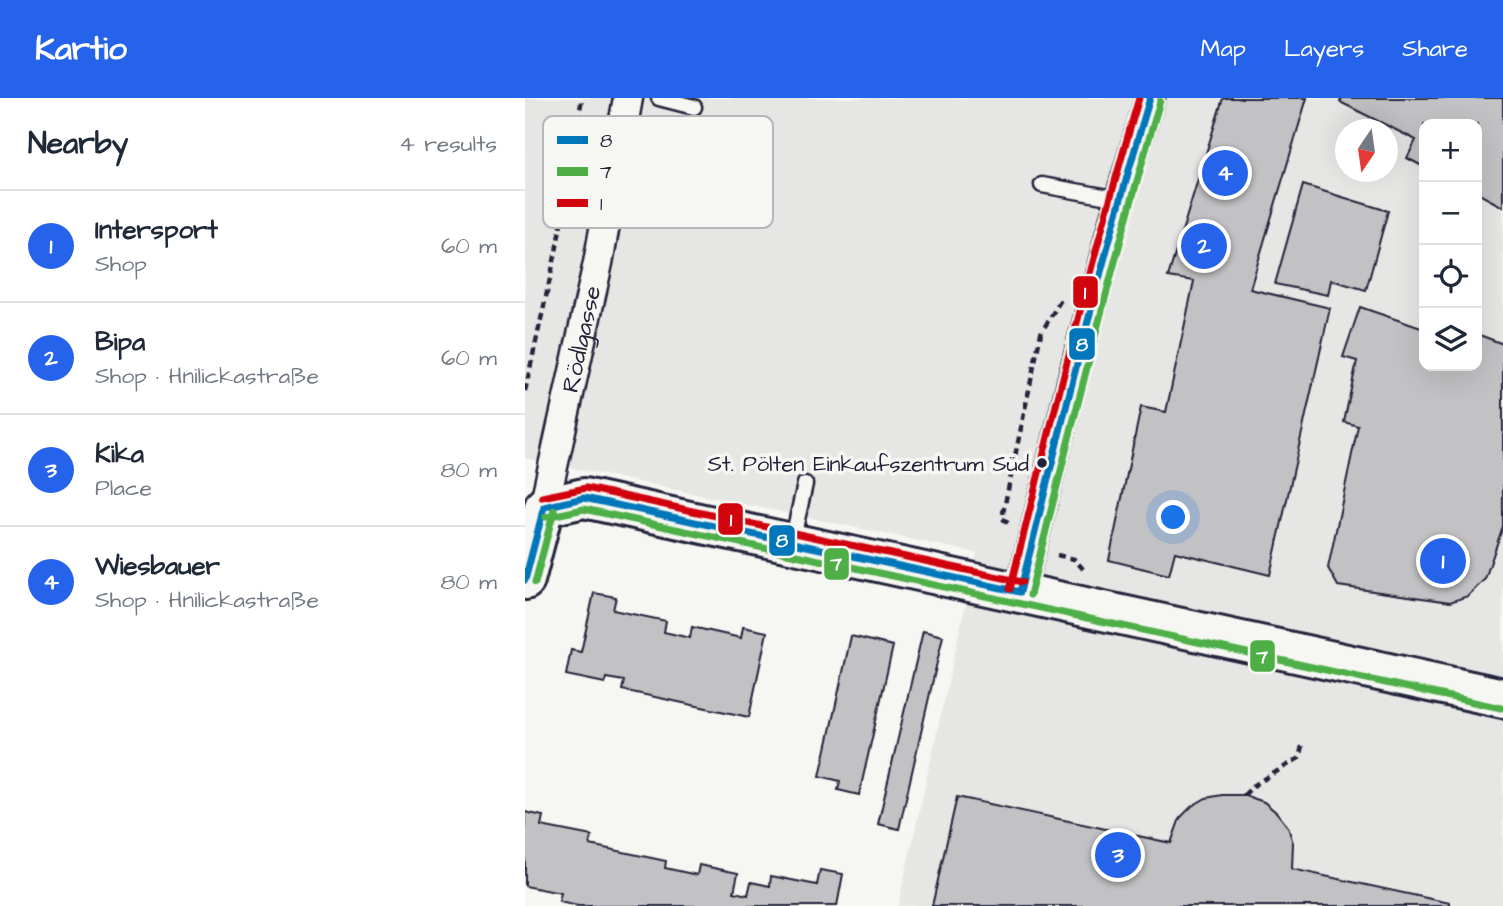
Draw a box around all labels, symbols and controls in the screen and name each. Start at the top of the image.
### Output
text: Kartio [35,26,127,72]
text: Map [1201,32,1246,66]
text: Layers [1284,32,1364,66]
text: Share [1402,32,1468,66]
legend [543,116,773,228]
north arrow [1335,119,1398,182]
map controls [1419,119,1482,371]
button: + [1419,119,1482,182]
text: Nearby [28,123,128,165]
text: 4 results [399,128,497,160]
text: 8 [600,128,612,155]
pin: 4 [1202,147,1248,199]
text: 7 [600,159,612,186]
button: − [1419,182,1482,245]
text: 1 [600,191,603,218]
text: Intersport [95,212,218,248]
pin: 2 [1181,220,1227,272]
text: 1 [50,230,52,262]
text: 60 m [441,230,497,262]
button: locate [1419,245,1482,308]
text: Shop [95,248,147,280]
line badge: 1 [1072,275,1099,309]
text: 1 [1084,280,1087,307]
street label: Rödlgasse [554,283,610,396]
button: layers [1419,308,1482,371]
text: Bipa [95,324,145,360]
line badge: 8 [1068,327,1096,361]
text: 8 [1076,332,1089,359]
text: 2 [44,342,58,374]
text: 60 m [441,342,497,374]
text: Shop · Hnilickastraße [95,360,319,392]
text: Kika [95,436,144,472]
place label: St. Pölten Einkaufszentrum Süd [708,449,1029,480]
text: 3 [45,454,57,486]
text: 80 m [440,454,497,486]
marker: St. Pölten Einkaufszentrum Süd [1035,456,1049,470]
text: Place [95,472,152,504]
your location [1156,500,1190,534]
line badge: 1 [717,502,744,536]
text: 1 [730,507,733,534]
line badge: 8 [768,524,796,557]
text: 8 [776,528,789,555]
pin: 1 [1420,535,1466,587]
line badge: 7 [823,547,850,581]
text: Wiesbauer [95,548,220,584]
text: 7 [829,551,842,578]
text: 4 [43,566,59,598]
text: 80 m [440,566,497,598]
text: Shop · Hnilickastraße [95,584,319,616]
line badge: 7 [1249,639,1276,673]
text: 7 [1255,644,1268,671]
pin: 3 [1095,829,1141,881]

